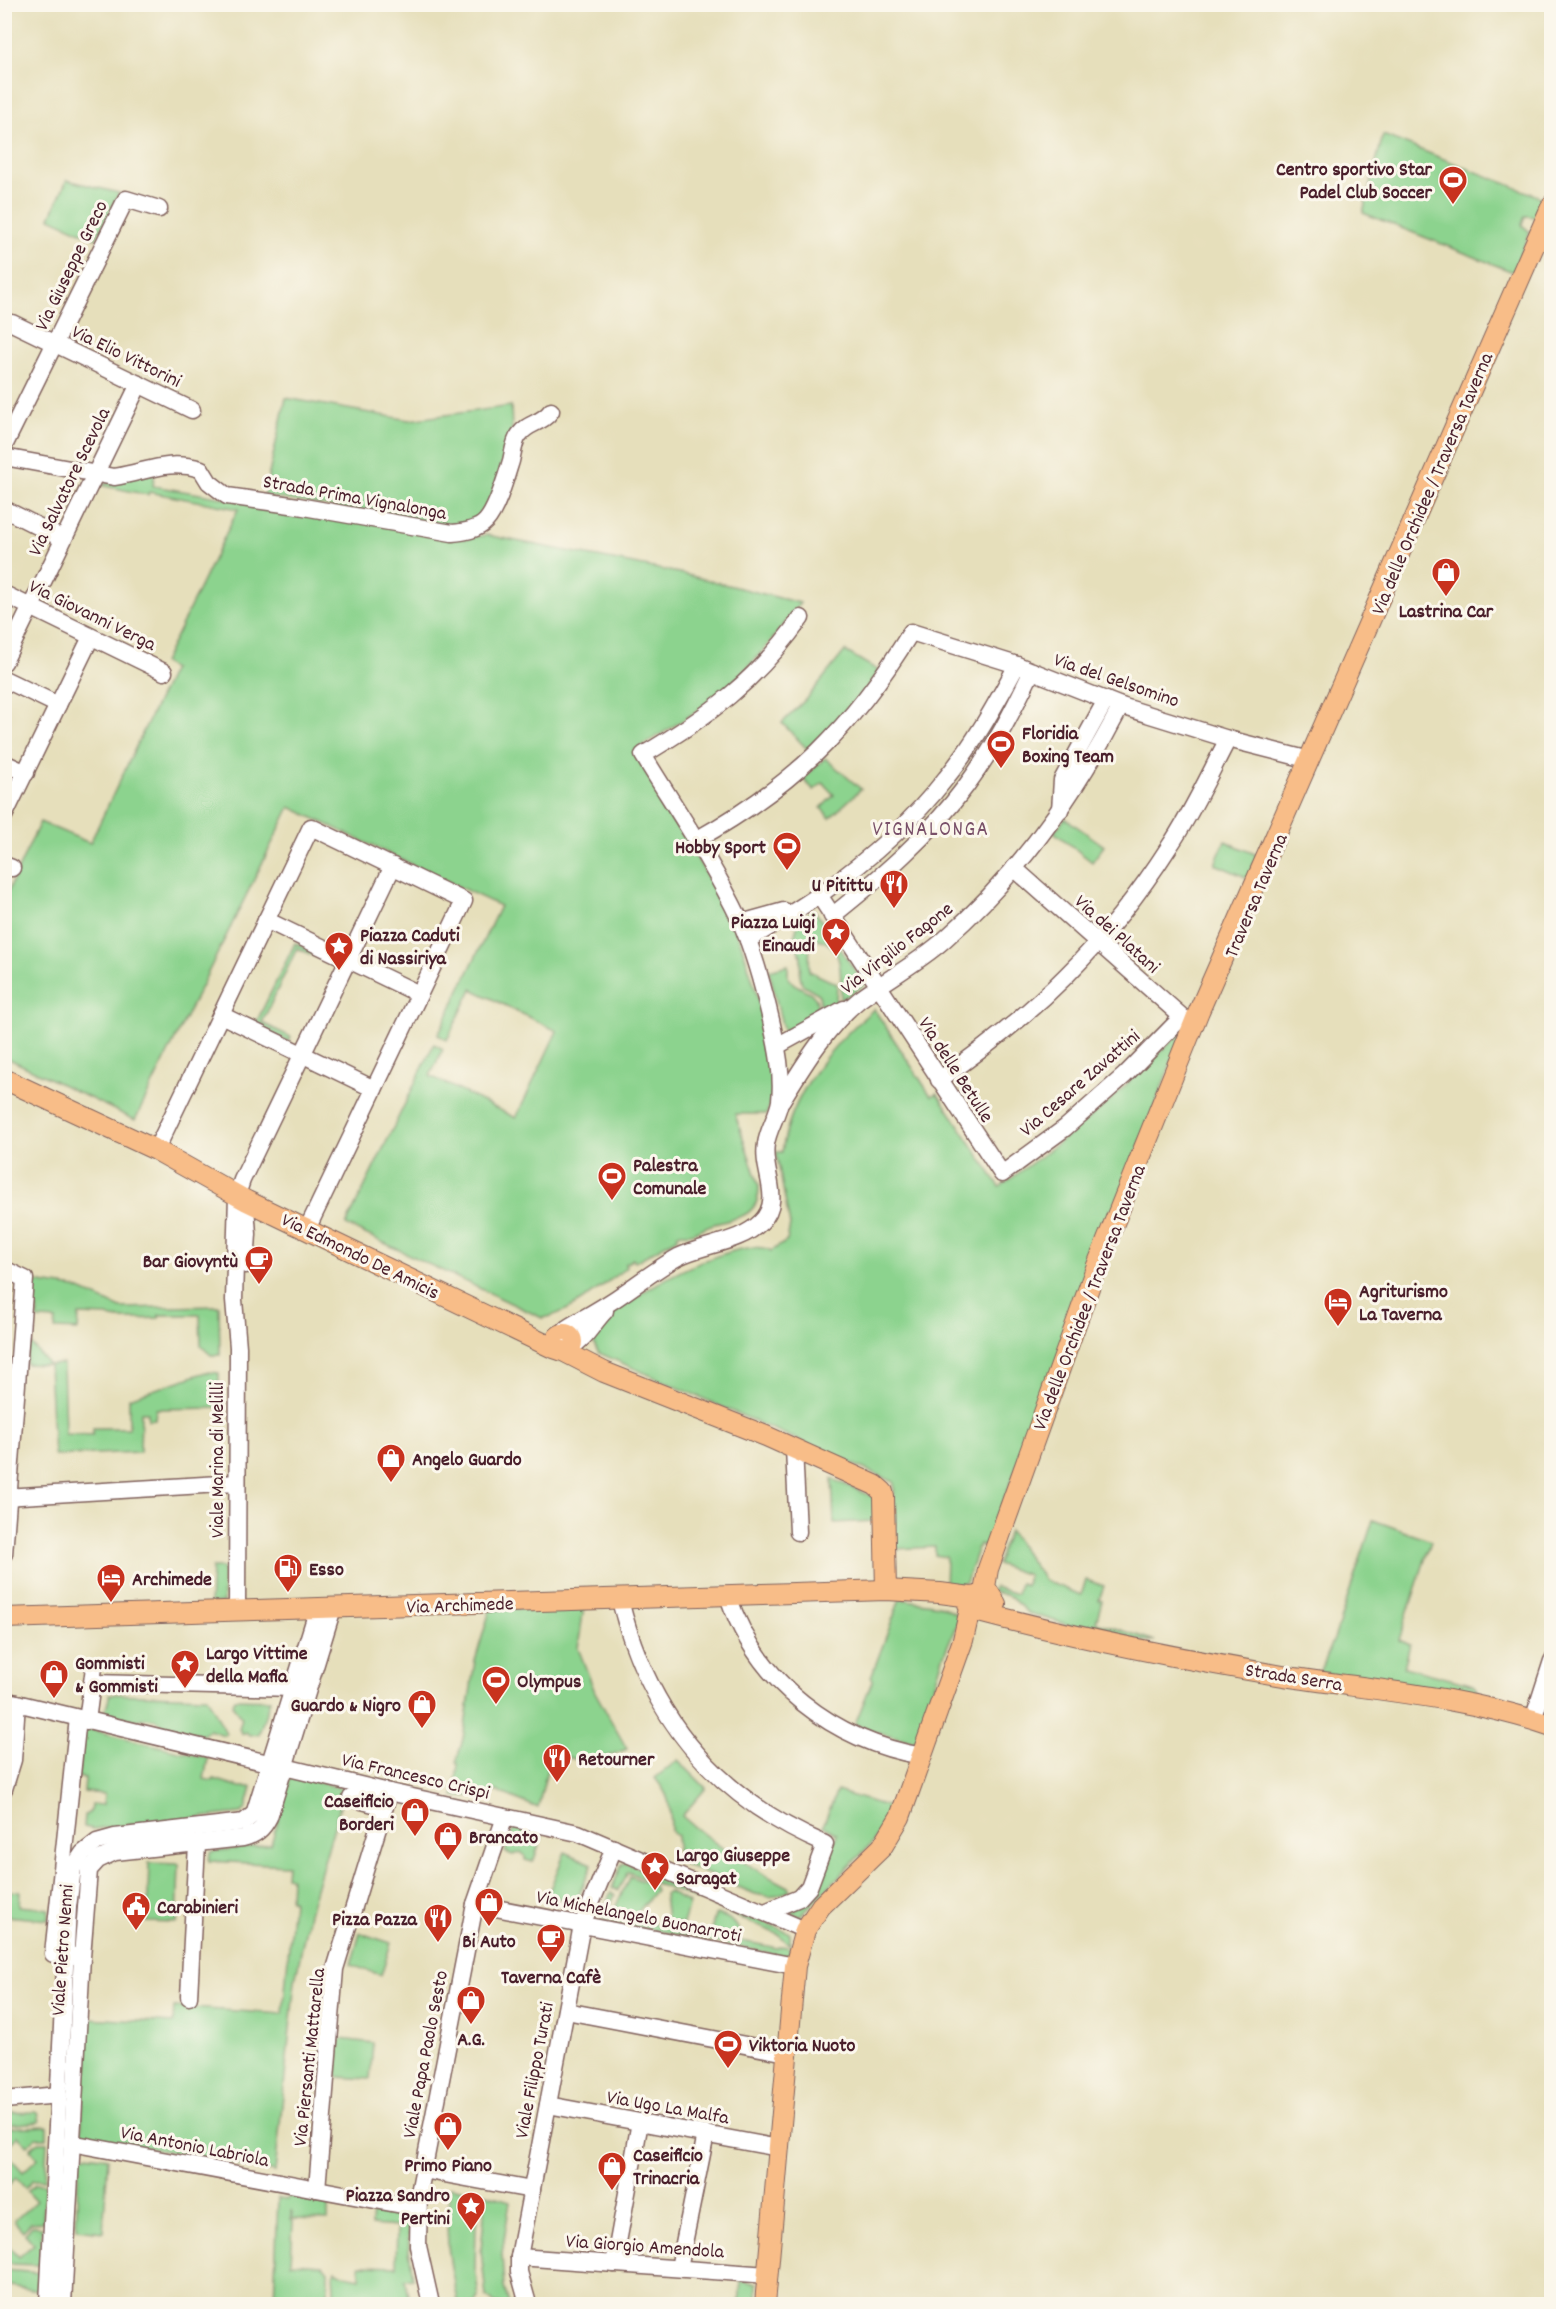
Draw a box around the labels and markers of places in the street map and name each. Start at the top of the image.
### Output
place label: Centro sportivo Star Padel Club Soccer [1276,157,1433,208]
sports icon: Centro sportivo Star Padel Club Soccer [1437,164,1469,206]
shop icon: Lastrina Car [1430,556,1462,598]
place label: Lastrina Car [1399,599,1494,627]
place label: Floridia Boxing Team [1022,721,1114,772]
sports icon: Floridia Boxing Team [985,728,1017,770]
sports icon: Hobby Sport [771,830,803,872]
place label: Hobby Sport [675,835,767,863]
restaurant icon: U Pitittu [878,868,910,910]
place label: U Pitittu [812,873,873,901]
place label: Piazza Luigi Einaudi [731,910,815,961]
place icon: Piazza Luigi Einaudi [820,916,852,958]
place label: Piazza Caduti di Nassiriya [360,923,460,974]
place icon: Piazza Caduti di Nassiriya [323,930,355,972]
place label: Palestra Comunale [633,1153,707,1204]
sports icon: Palestra Comunale [596,1160,628,1202]
cafe icon: Bar Giovyntù [243,1244,275,1286]
place label: Bar Giovyntù [143,1249,238,1277]
place label: Agriturismo La Taverna [1359,1279,1448,1330]
hotel icon: Agriturismo La Taverna [1322,1286,1354,1328]
shop icon: Angelo Guardo [375,1442,407,1484]
place label: Angelo Guardo [412,1447,522,1475]
fuel station icon: Esso [272,1552,304,1594]
place label: Esso [309,1557,344,1585]
hotel icon: Archimede [95,1562,127,1604]
place label: Archimede [132,1567,212,1595]
place label: Largo Vittime della Mafia [206,1641,308,1692]
place icon: Largo Vittime della Mafia [169,1648,201,1690]
place label: Gommisti & Gommisti [75,1651,158,1702]
shop icon: Gommisti & Gommisti [38,1658,70,1700]
sports icon: Olympus [480,1664,512,1706]
place label: Olympus [517,1669,581,1697]
shop icon: Guardo & Nigro [406,1688,438,1730]
place label: Guardo & Nigro [291,1693,401,1721]
restaurant icon: Retourner [541,1742,573,1784]
place label: Retourner [578,1747,655,1775]
place label: Caseificio Borderi [324,1789,394,1840]
shop icon: Caseificio Borderi [399,1796,431,1838]
shop icon: Brancato [432,1820,464,1862]
place label: Brancato [469,1825,538,1853]
place label: Largo Giuseppe Saragat [676,1843,790,1894]
place icon: Largo Giuseppe Saragat [639,1850,671,1892]
shop icon: Bi Auto [473,1886,505,1928]
public building icon: Carabinieri [120,1890,152,1932]
place label: Carabinieri [157,1895,238,1923]
restaurant icon: Pizza Pazza [422,1902,454,1944]
place label: Pizza Pazza [332,1907,418,1935]
cafe icon: Taverna Cafè [535,1922,567,1964]
place label: Bi Auto [462,1929,516,1957]
place label: Taverna Cafè [501,1965,601,1993]
shop icon: A.G. [455,1984,487,2026]
place label: A.G. [457,2027,485,2055]
sports icon: Viktoria Nuoto [712,2028,744,2070]
place label: Viktoria Nuoto [749,2033,856,2061]
shop icon: Primo Piano [432,2110,464,2152]
place label: Caseificio Trinacria [633,2143,703,2194]
shop icon: Caseificio Trinacria [596,2150,628,2192]
place label: Primo Piano [404,2153,492,2181]
place label: Piazza Sandro Pertini [346,2183,450,2234]
place icon: Piazza Sandro Pertini [455,2190,487,2232]

